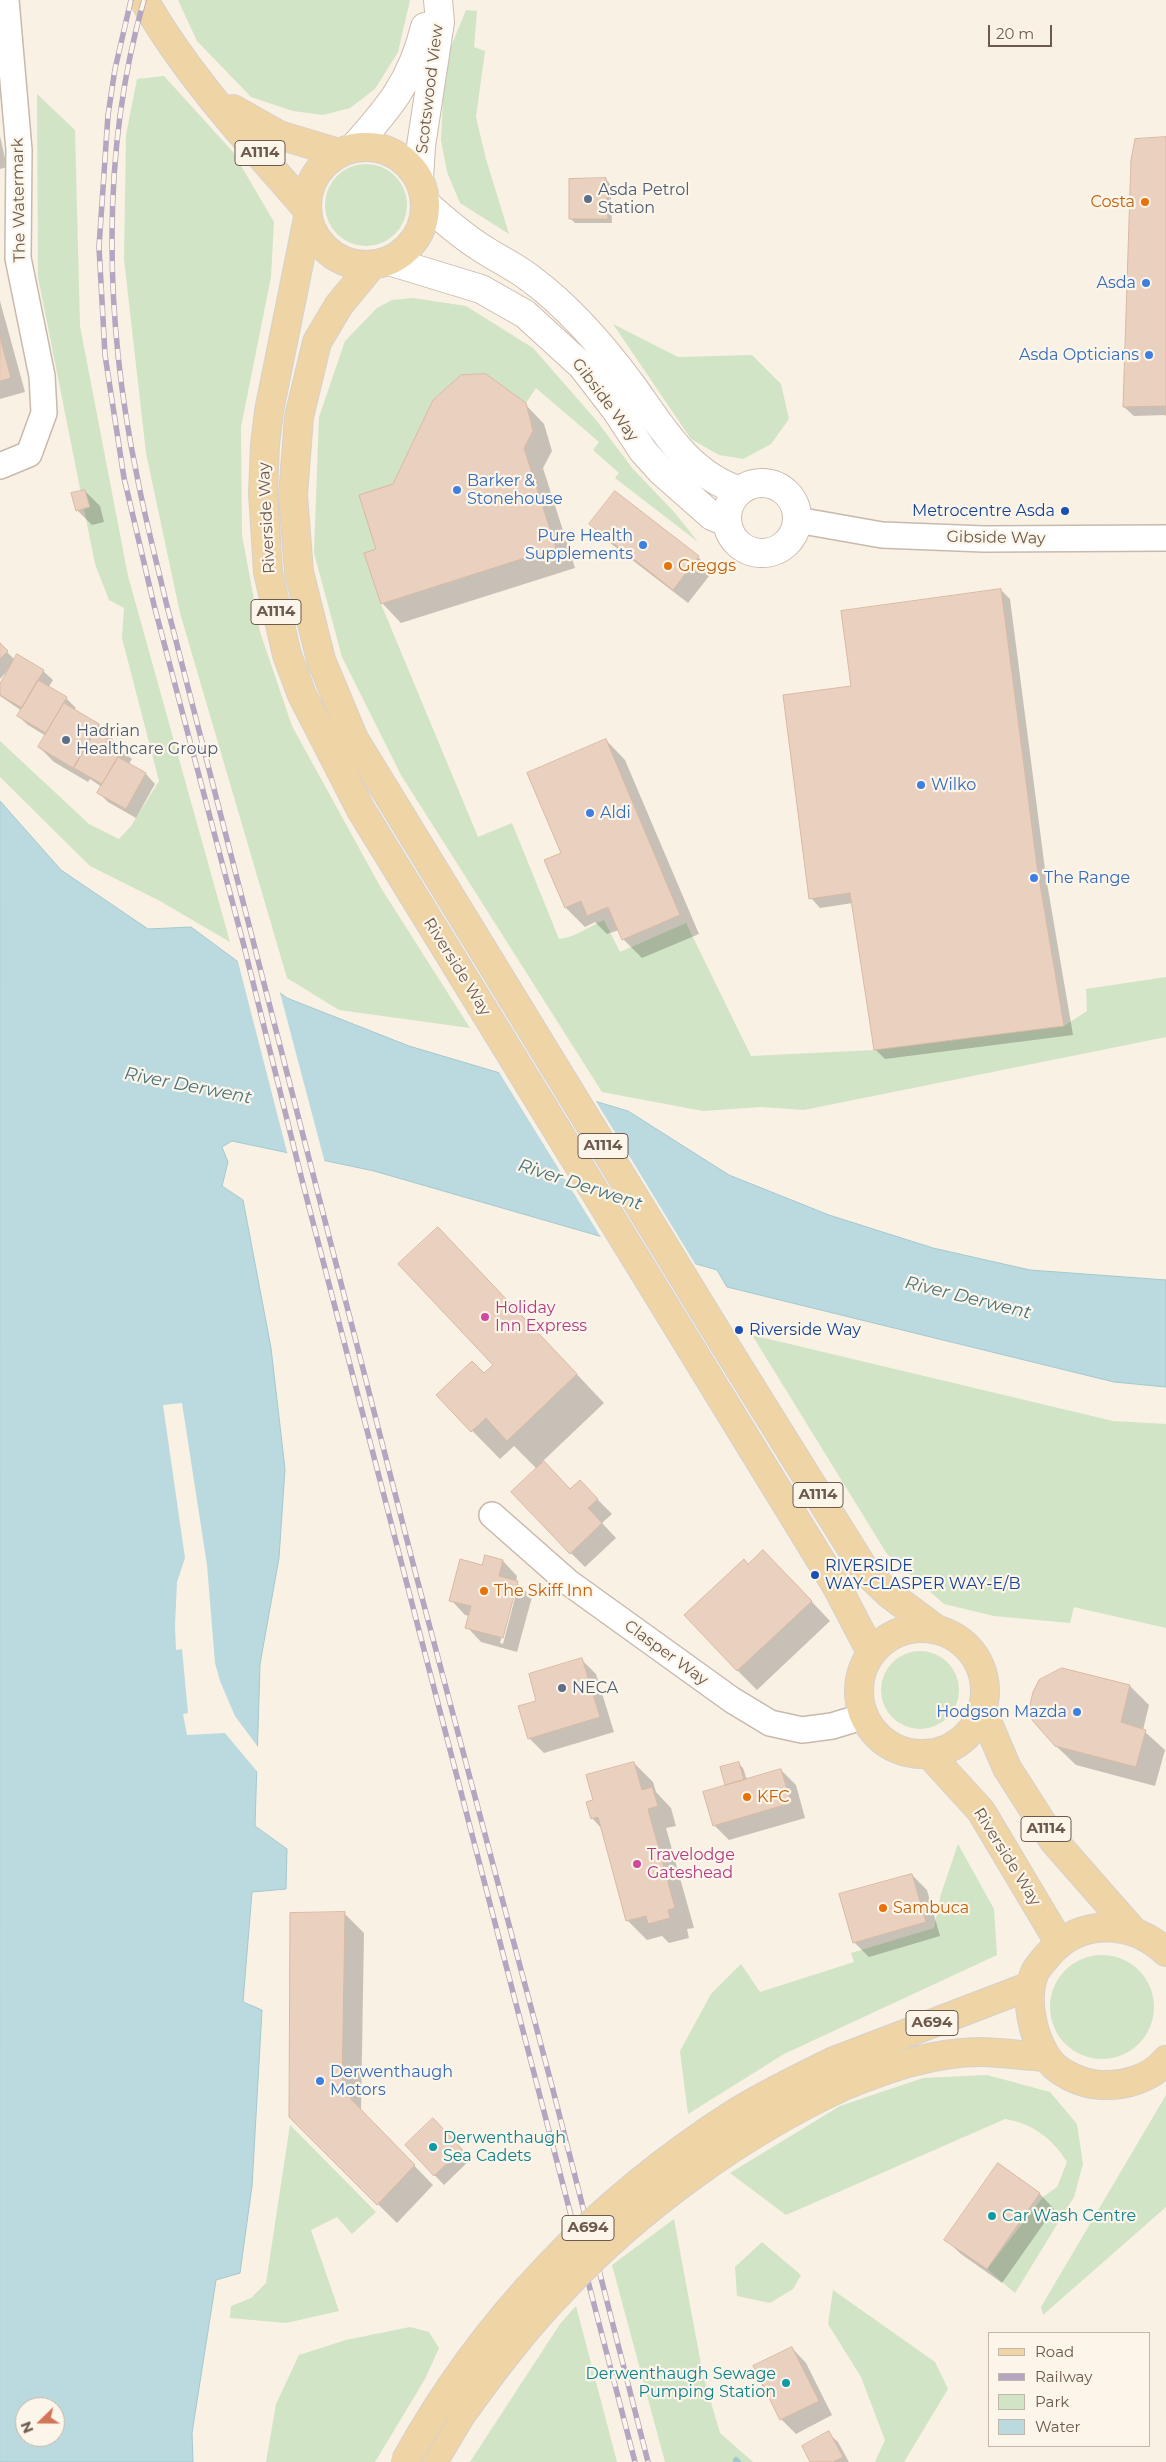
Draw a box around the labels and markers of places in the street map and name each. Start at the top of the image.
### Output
place label: Asda Petrol Station [598,180,690,218]
place label: Costa [1091,192,1135,212]
marker: Asda Petrol Station [582,193,594,205]
marker: Costa [1139,196,1151,208]
place label: Asda [1097,273,1136,293]
marker: Asda [1140,277,1152,289]
place label: Asda Opticians [1019,345,1139,365]
marker: Asda Opticians [1143,349,1155,361]
place label: Barker & Stonehouse [467,471,563,509]
marker: Barker & Stonehouse [451,484,463,496]
place label: Metrocentre Asda [912,501,1055,521]
marker: Metrocentre Asda [1059,505,1071,517]
place label: Pure Health Supplements [525,526,633,564]
marker: Pure Health Supplements [637,539,649,551]
place label: Greggs [678,556,736,576]
marker: Greggs [662,560,674,572]
place label: Hadrian Healthcare Group [76,721,218,759]
marker: Hadrian Healthcare Group [60,734,72,746]
place label: Wilko [931,775,976,795]
marker: Wilko [915,779,927,791]
place label: Aldi [600,803,631,823]
marker: Aldi [584,807,596,819]
place label: The Range [1044,868,1130,888]
marker: The Range [1028,872,1040,884]
place label: Holiday Inn Express [495,1298,587,1336]
marker: Holiday Inn Express [479,1311,491,1323]
place label: Riverside Way [749,1320,861,1340]
marker: Riverside Way [733,1324,745,1336]
place label: RIVERSIDE WAY-CLASPER WAY-E/B [825,1556,1021,1594]
marker: RIVERSIDE WAY-CLASPER WAY-E/B [809,1569,821,1581]
place label: The Skiff Inn [494,1581,593,1601]
marker: The Skiff Inn [478,1585,490,1597]
place label: NECA [572,1678,618,1698]
marker: NECA [556,1682,568,1694]
place label: Hodgson Mazda [936,1702,1067,1722]
marker: Hodgson Mazda [1071,1706,1083,1718]
place label: KFC [757,1787,790,1807]
marker: KFC [741,1791,753,1803]
place label: Travelodge Gateshead [647,1845,735,1883]
marker: Travelodge Gateshead [631,1858,643,1870]
place label: Sambuca [893,1898,969,1918]
marker: Sambuca [877,1902,889,1914]
place label: Derwenthaugh Motors [330,2062,453,2100]
marker: Derwenthaugh Motors [314,2075,326,2087]
place label: Derwenthaugh Sea Cadets [443,2128,566,2166]
marker: Derwenthaugh Sea Cadets [427,2141,439,2153]
place label: Car Wash Centre [1002,2206,1136,2226]
marker: Car Wash Centre [986,2210,998,2222]
place label: Derwenthaugh Sewage Pumping Station [586,2364,776,2402]
marker: Derwenthaugh Sewage Pumping Station [780,2377,792,2389]

